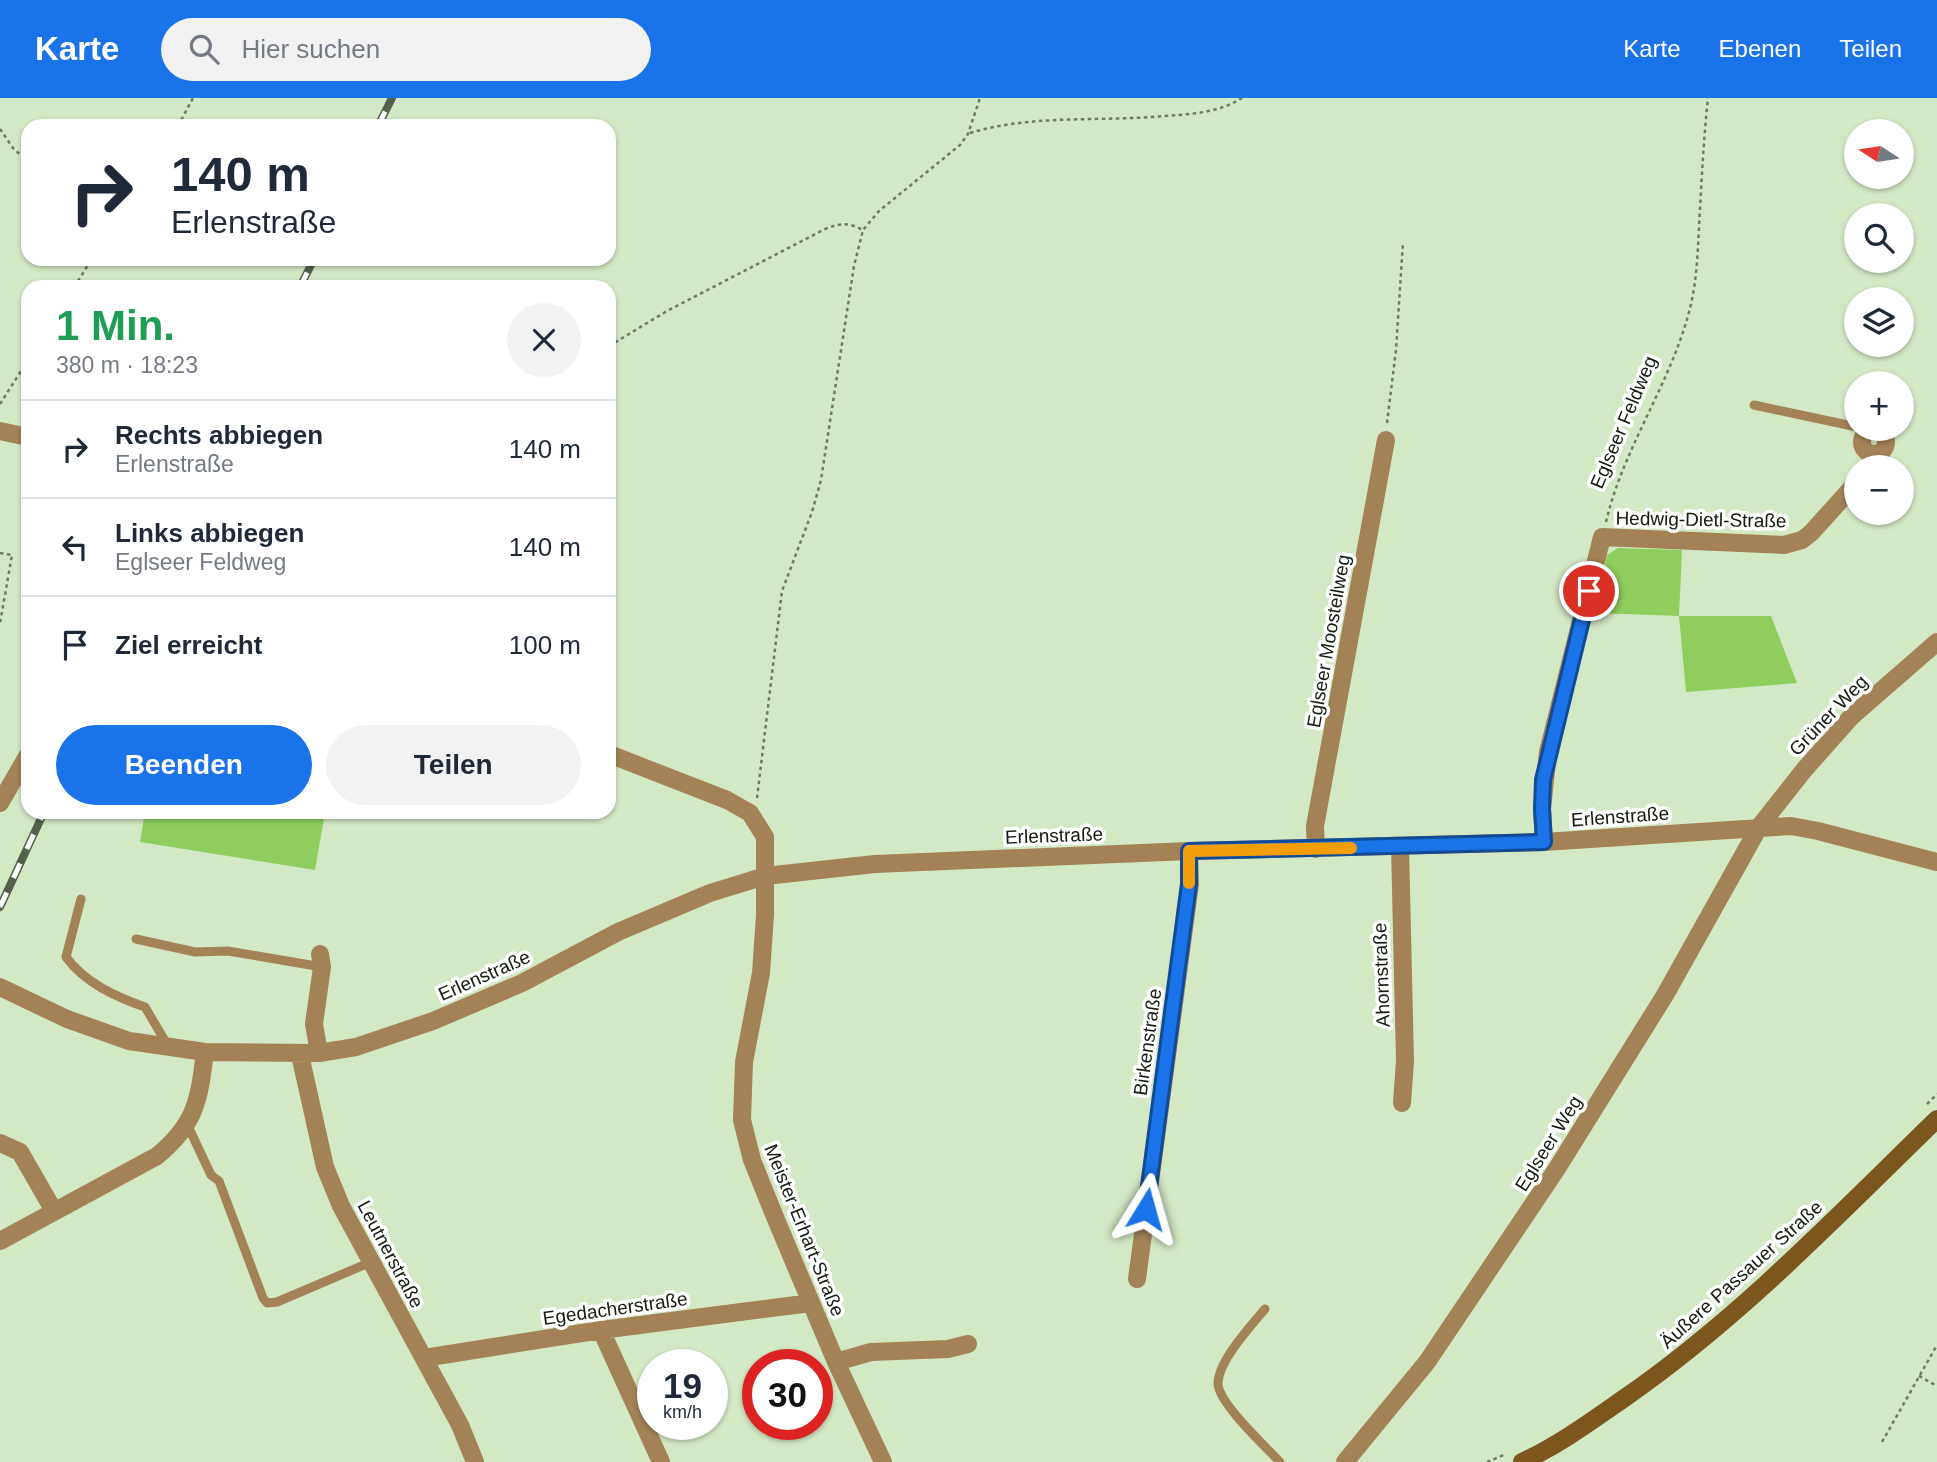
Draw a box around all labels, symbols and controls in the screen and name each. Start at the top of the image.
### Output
search box [161,18,651,81]
text: Karte [35,30,119,67]
icon: search [185,30,223,68]
text: Hier suchen [241,34,380,64]
text: Karte [1623,35,1681,62]
text: Ebenen [1719,35,1801,62]
text: Teilen [1839,35,1902,62]
north arrow [1844,119,1914,189]
map controls [1844,119,1914,525]
icon: right [56,147,147,238]
text: 140 m [171,147,310,201]
button: search [1844,203,1914,273]
text: Erlenstraße [171,204,336,240]
button: layers [1844,287,1914,357]
text: 1 Min. [56,302,175,349]
button: close [507,303,581,377]
text: 380 m · 18:23 [56,352,198,378]
street label: Eglseer Feldweg [1586,353,1661,491]
button: + [1844,371,1914,441]
text: Rechts abbiegen [115,420,323,450]
icon: right [56,430,94,468]
text: 140 m [509,434,581,464]
text: Erlenstraße [115,451,234,477]
button: − [1844,455,1914,525]
street label: Hedwig-Dietl-Straße [1615,508,1787,531]
text: Links abbiegen [115,518,304,548]
icon: left [56,528,94,566]
text: 140 m [509,532,581,562]
text: Eglseer Feldweg [115,549,286,575]
street label: Eglseer Moosteilweg [1303,553,1354,729]
pin [1559,561,1619,621]
icon: arrive [1570,572,1608,610]
icon: arrive [56,626,94,664]
text: Ziel erreicht [115,630,262,660]
text: 100 m [509,630,581,660]
street label: Grüner Weg [1785,671,1872,760]
button: Beenden [56,725,312,805]
button: Teilen [326,725,581,805]
street label: Erlenstraße [1570,803,1670,830]
street label: Erlenstraße [1005,823,1103,848]
street label: Ahornstraße [1369,922,1394,1028]
street label: Erlenstraße [435,946,533,1005]
street label: Birkenstraße [1130,987,1165,1097]
street label: Eglseer Weg [1511,1092,1586,1195]
street label: Meister-Erhart-Straße [760,1141,849,1319]
position arrow [1109,1172,1183,1246]
street label: Äußere Passauer Straße [1656,1196,1826,1352]
street label: Leutnerstraße [354,1197,428,1311]
street label: Egedacherstraße [541,1288,689,1329]
speed limit sign: 30 [742,1349,833,1440]
text: 19 [663,1366,702,1405]
text: km/h [663,1402,702,1422]

